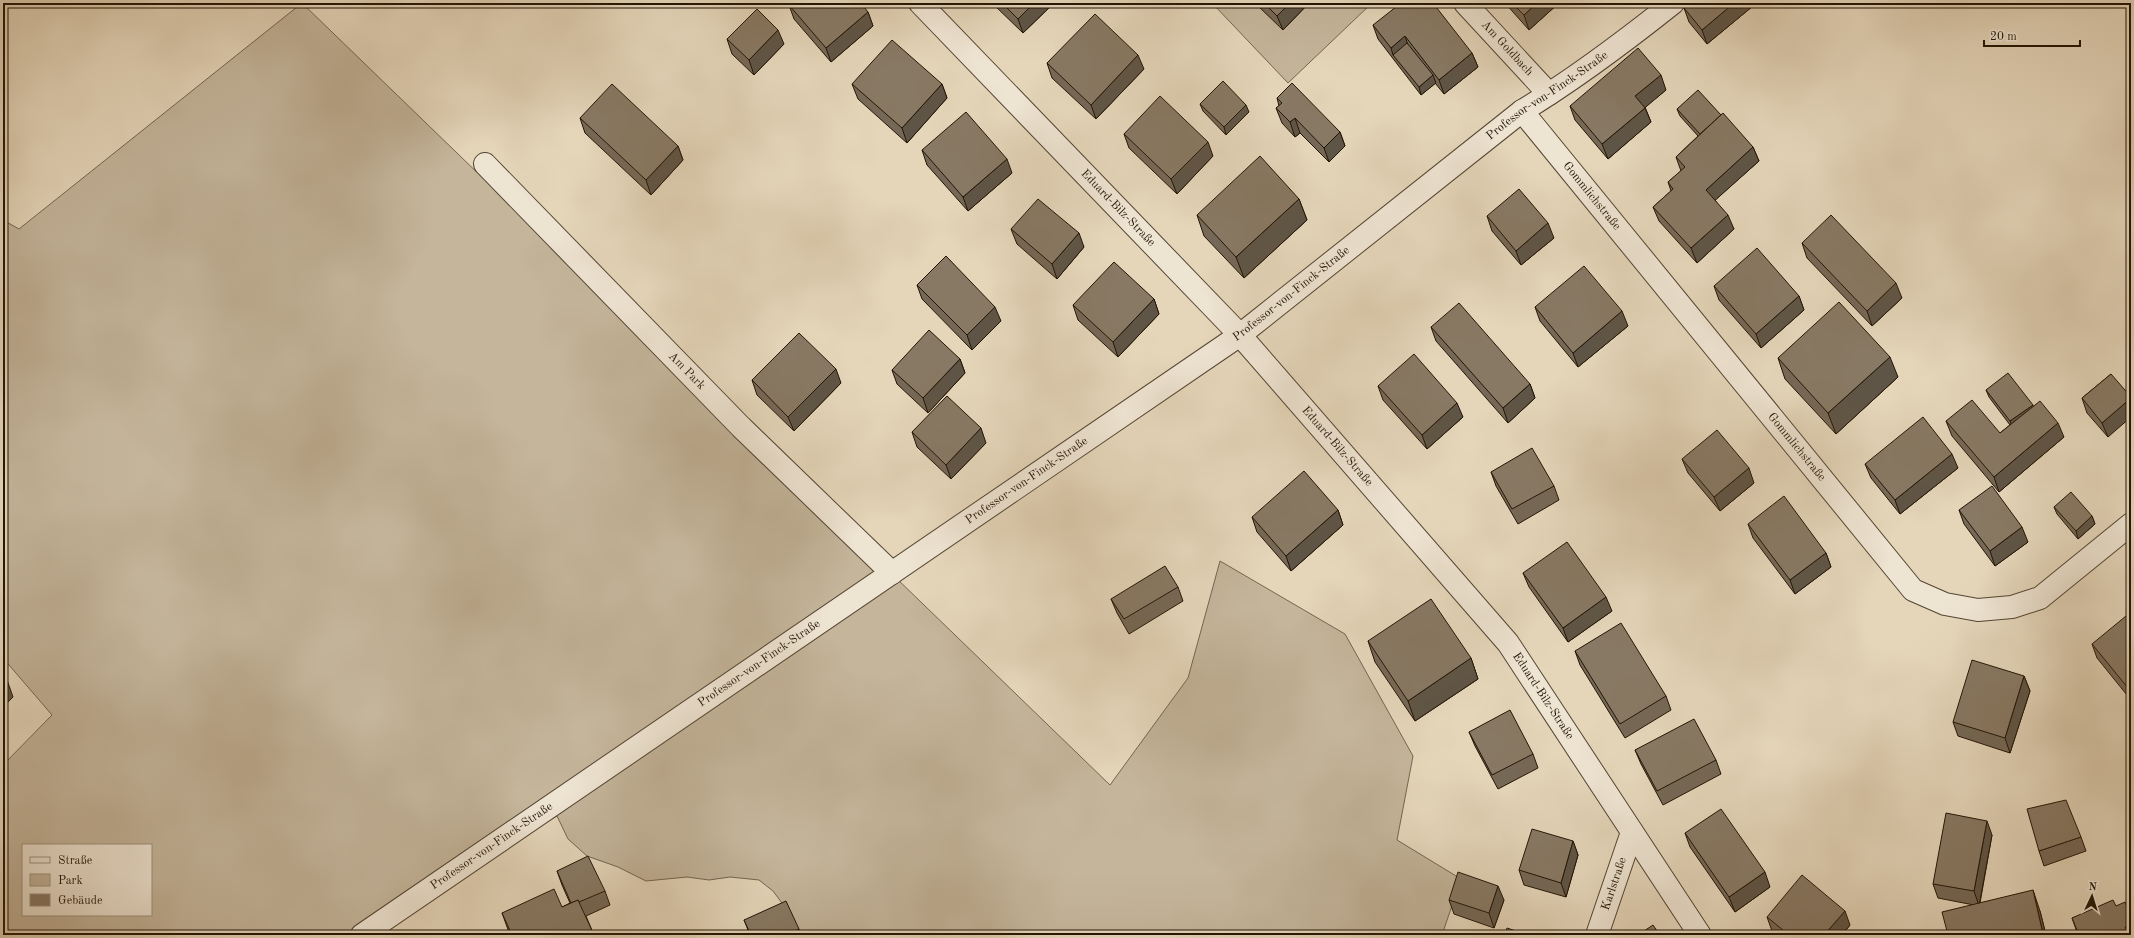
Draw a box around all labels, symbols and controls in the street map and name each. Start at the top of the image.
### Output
street label: Am Goldbach [1479,19,1536,79]
scale bar [1984,22,2080,48]
text: 20 m [1990,31,2017,43]
street label: Professor-von-Finck-Straße [1484,49,1611,143]
street label: Gommlichstraße [1560,160,1623,233]
street label: Eduard-Bilz-Straße [1078,168,1158,249]
street label: Professor-von-Finck-Straße [1231,244,1352,344]
street label: Am Park [666,350,707,392]
street label: Eduard-Bilz-Straße [1299,404,1375,489]
street label: Gommlichstraße [1765,411,1828,484]
street label: Professor-von-Finck-Straße [963,435,1090,527]
street label: Professor-von-Finck-Straße [696,617,823,710]
street label: Eduard-Bilz-Straße [1510,650,1576,742]
street label: Professor-von-Finck-Straße [428,800,555,892]
legend [22,844,152,916]
text: Straße [58,855,93,867]
street label: Karlstraße [1600,855,1629,912]
text: Park [58,875,83,887]
north arrow [2072,876,2112,916]
text: N [2088,882,2098,893]
text: Gebäude [58,895,103,907]

